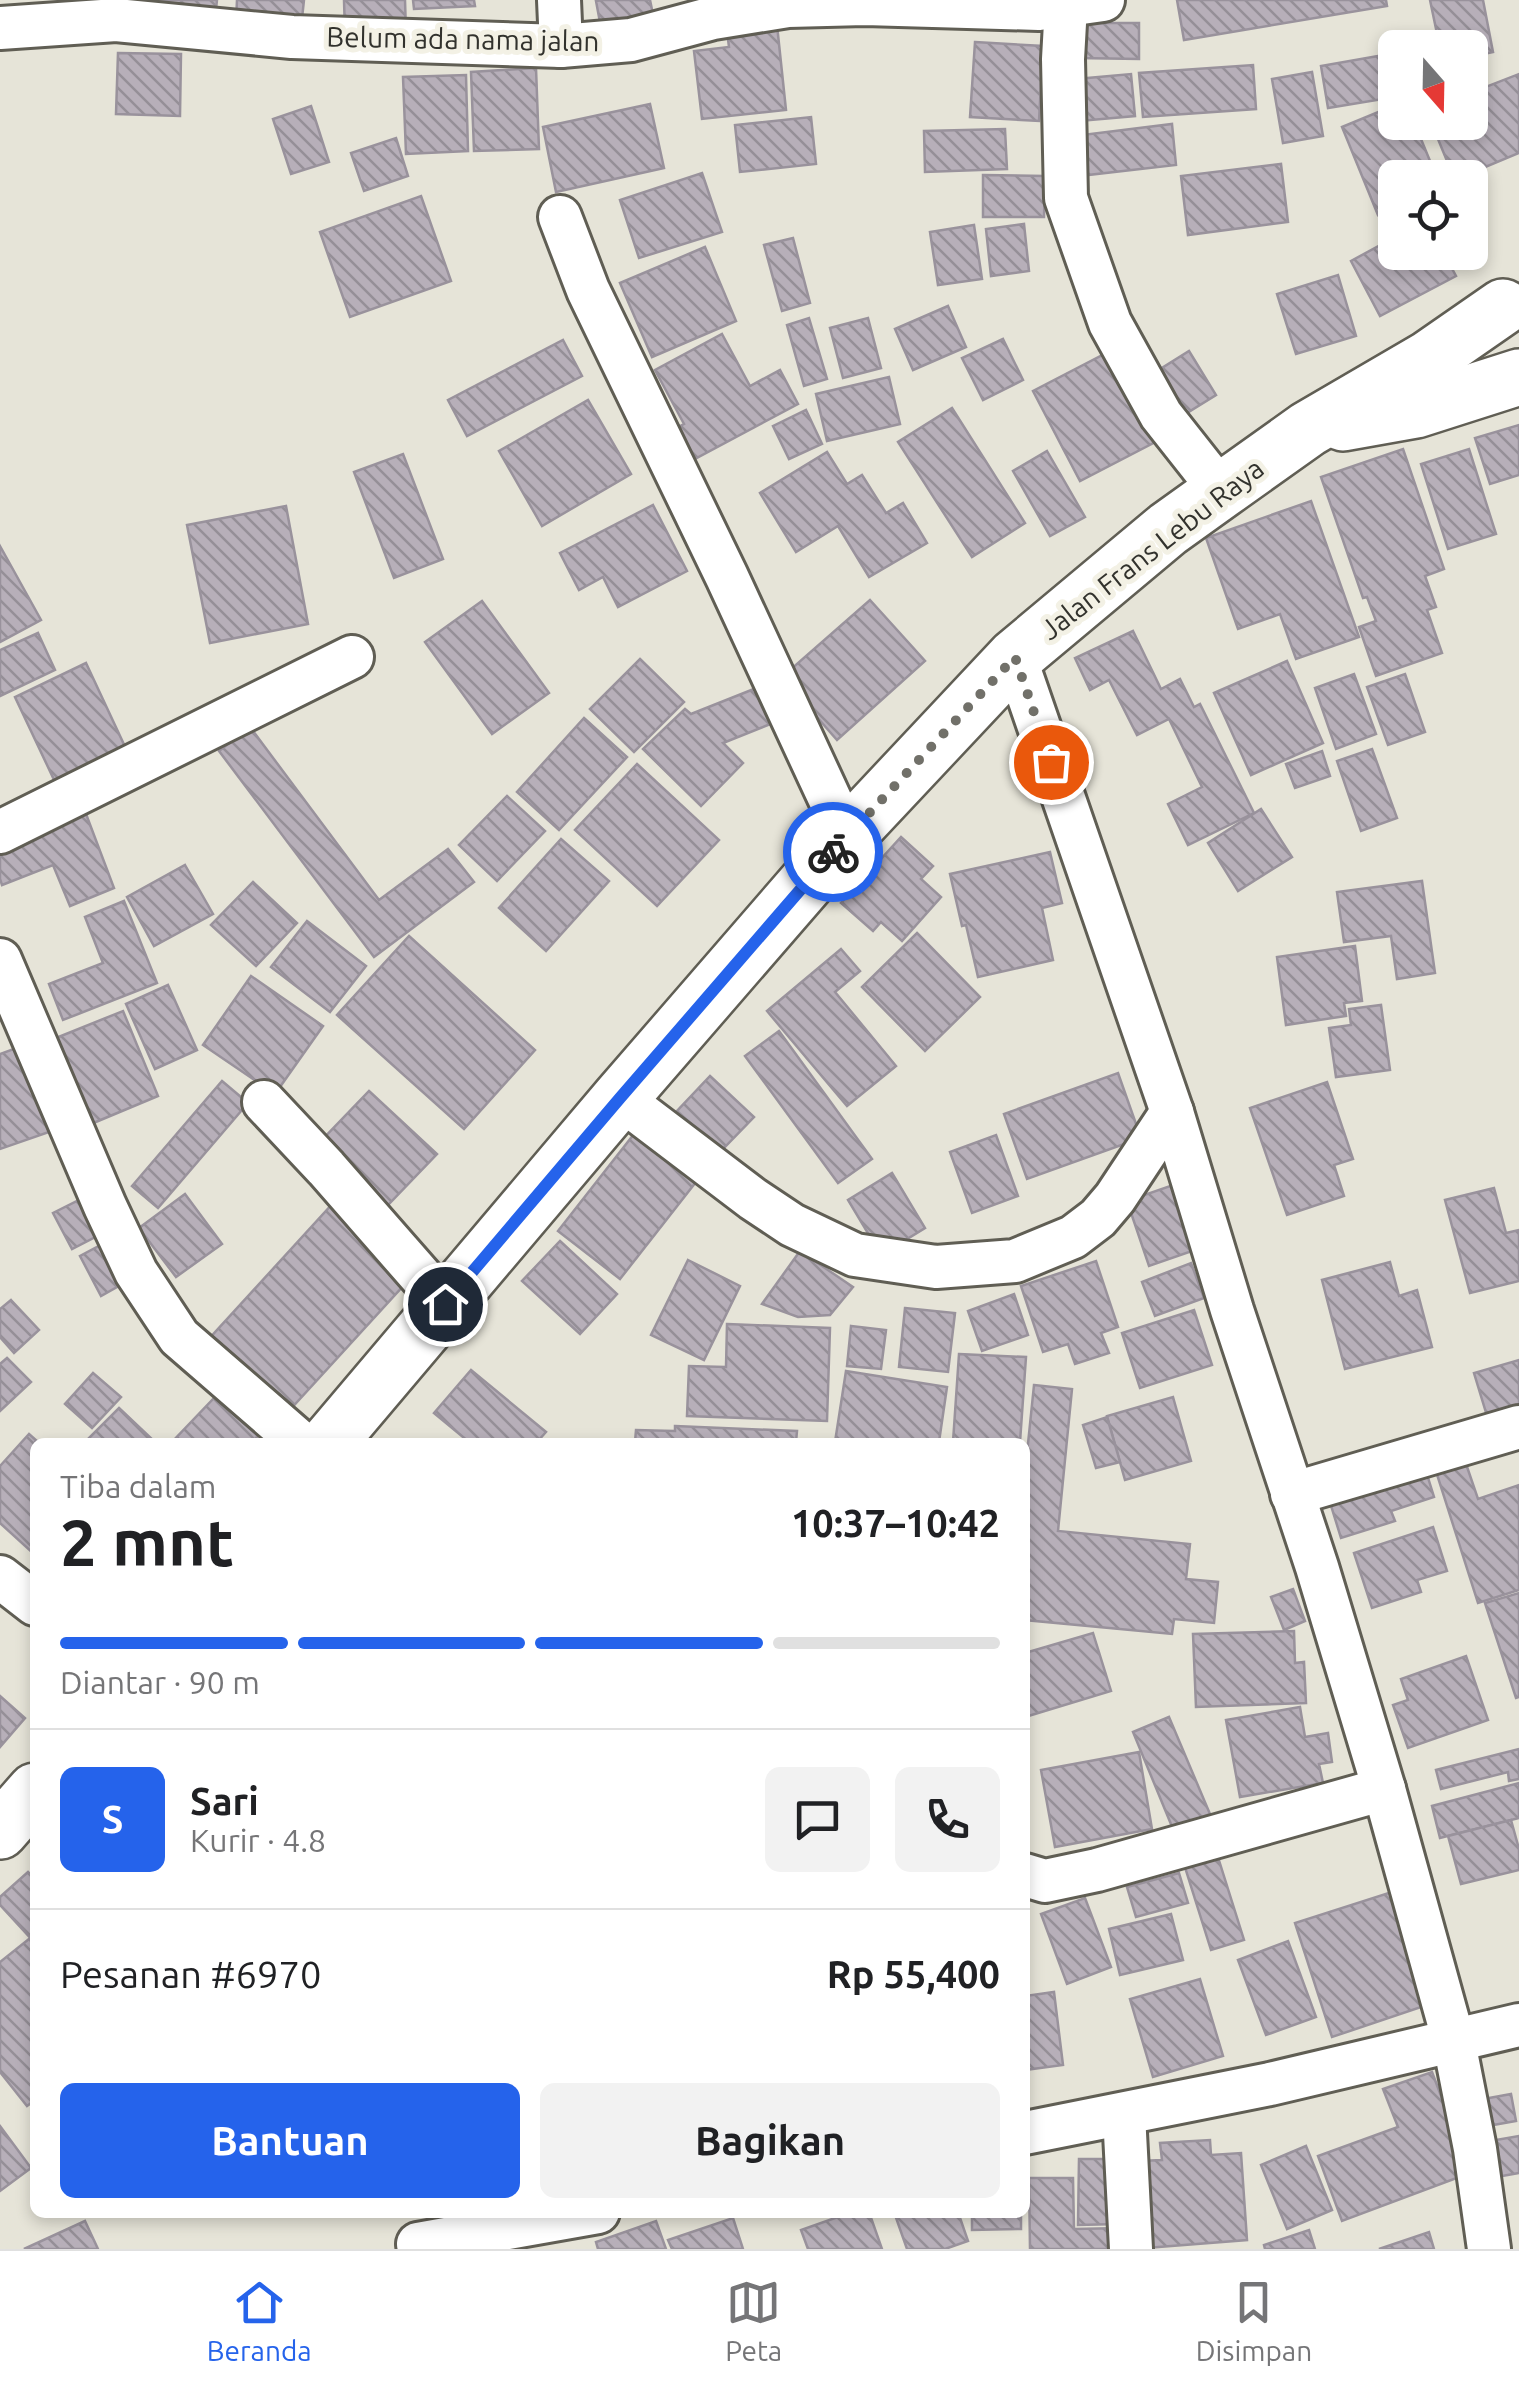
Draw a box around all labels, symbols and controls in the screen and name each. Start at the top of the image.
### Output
street label: Belum ada nama jalan [326,21,600,56]
north arrow [1378,30,1488,140]
map controls [1378,30,1488,270]
button: locate [1378,160,1488,270]
street label: Jalan Frans Lebu Raya [1034,452,1269,645]
pin [1009,720,1094,805]
icon: bag [1024,735,1079,790]
courier [783,802,883,902]
icon: bike [806,825,861,880]
pin [403,1262,488,1347]
icon: home [418,1277,473,1332]
text: Tiba dalam [60,1468,216,1504]
text: 10:37–10:42 [791,1502,1000,1544]
text: 2 mnt [60,1505,234,1578]
text: Diantar · 90 m [60,1664,260,1700]
button: chat [765,1767,870,1872]
button: phone [895,1767,1000,1872]
text: Sari [190,1780,259,1822]
text: S [102,1798,123,1840]
text: Kurir · 4.8 [190,1822,326,1858]
text: Pesanan #6970 [60,1953,321,1995]
text: Rp 55,400 [827,1953,1000,1995]
button: Bantuan [60,2083,520,2198]
button: Bagikan [540,2083,1000,2198]
tab: Beranda [207,2275,312,2366]
tab: Peta [725,2275,782,2366]
tab: Disimpan [1196,2275,1312,2366]

